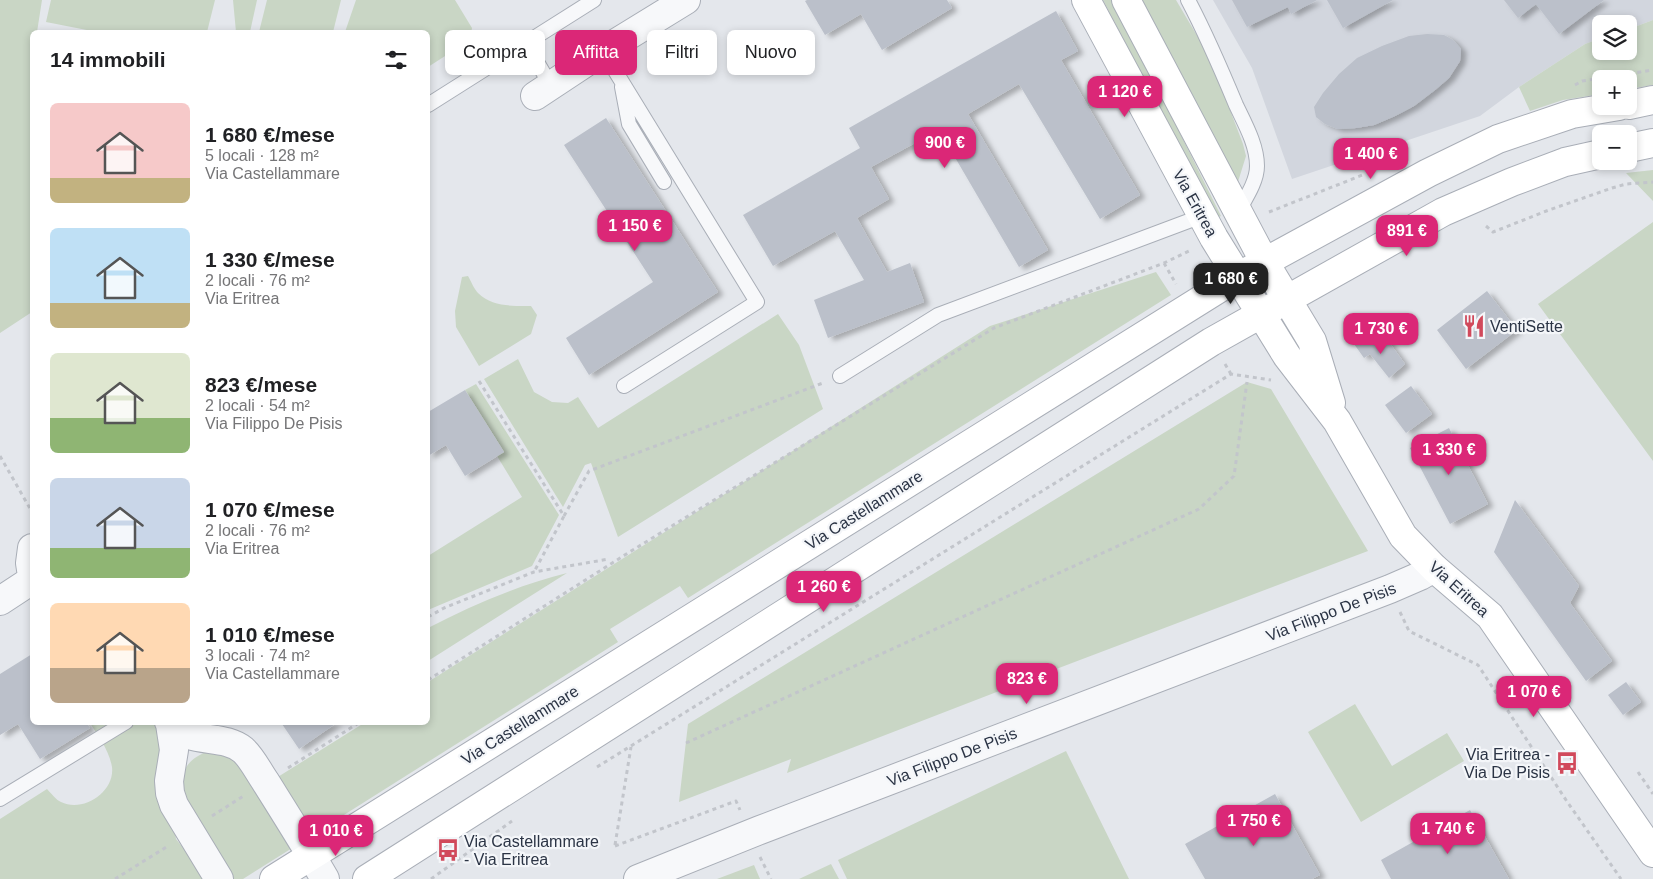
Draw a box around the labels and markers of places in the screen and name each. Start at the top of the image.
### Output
pin: 1 120 € [1079,76,1171,118]
pin: 900 € [910,126,980,169]
pin: 1 400 € [1325,138,1417,180]
pin: 1 150 € [589,210,681,252]
pin: 891 € [1372,214,1442,257]
pin: 1 680 € [1185,262,1277,305]
pin: 1 730 € [1335,312,1427,355]
restaurant icon: VentiSette [1461,313,1487,339]
place label: VentiSette [1490,318,1563,335]
pin: 1 330 € [1403,434,1495,476]
pin: 1 260 € [778,570,870,613]
pin: 823 € [992,662,1062,705]
pin: 1 070 € [1488,676,1580,718]
place label: Via Eritrea - Via De Pisis [1464,746,1550,781]
bus stop icon: Via Eritrea - Via De Pisis [1554,750,1580,776]
pin: 1 750 € [1208,804,1300,847]
pin: 1 740 € [1402,812,1494,855]
pin: 1 010 € [290,814,382,857]
place label: Via Castellammare - Via Eritrea [464,833,599,868]
bus stop icon: Via Castellammare - Via Eritrea [435,837,461,863]

